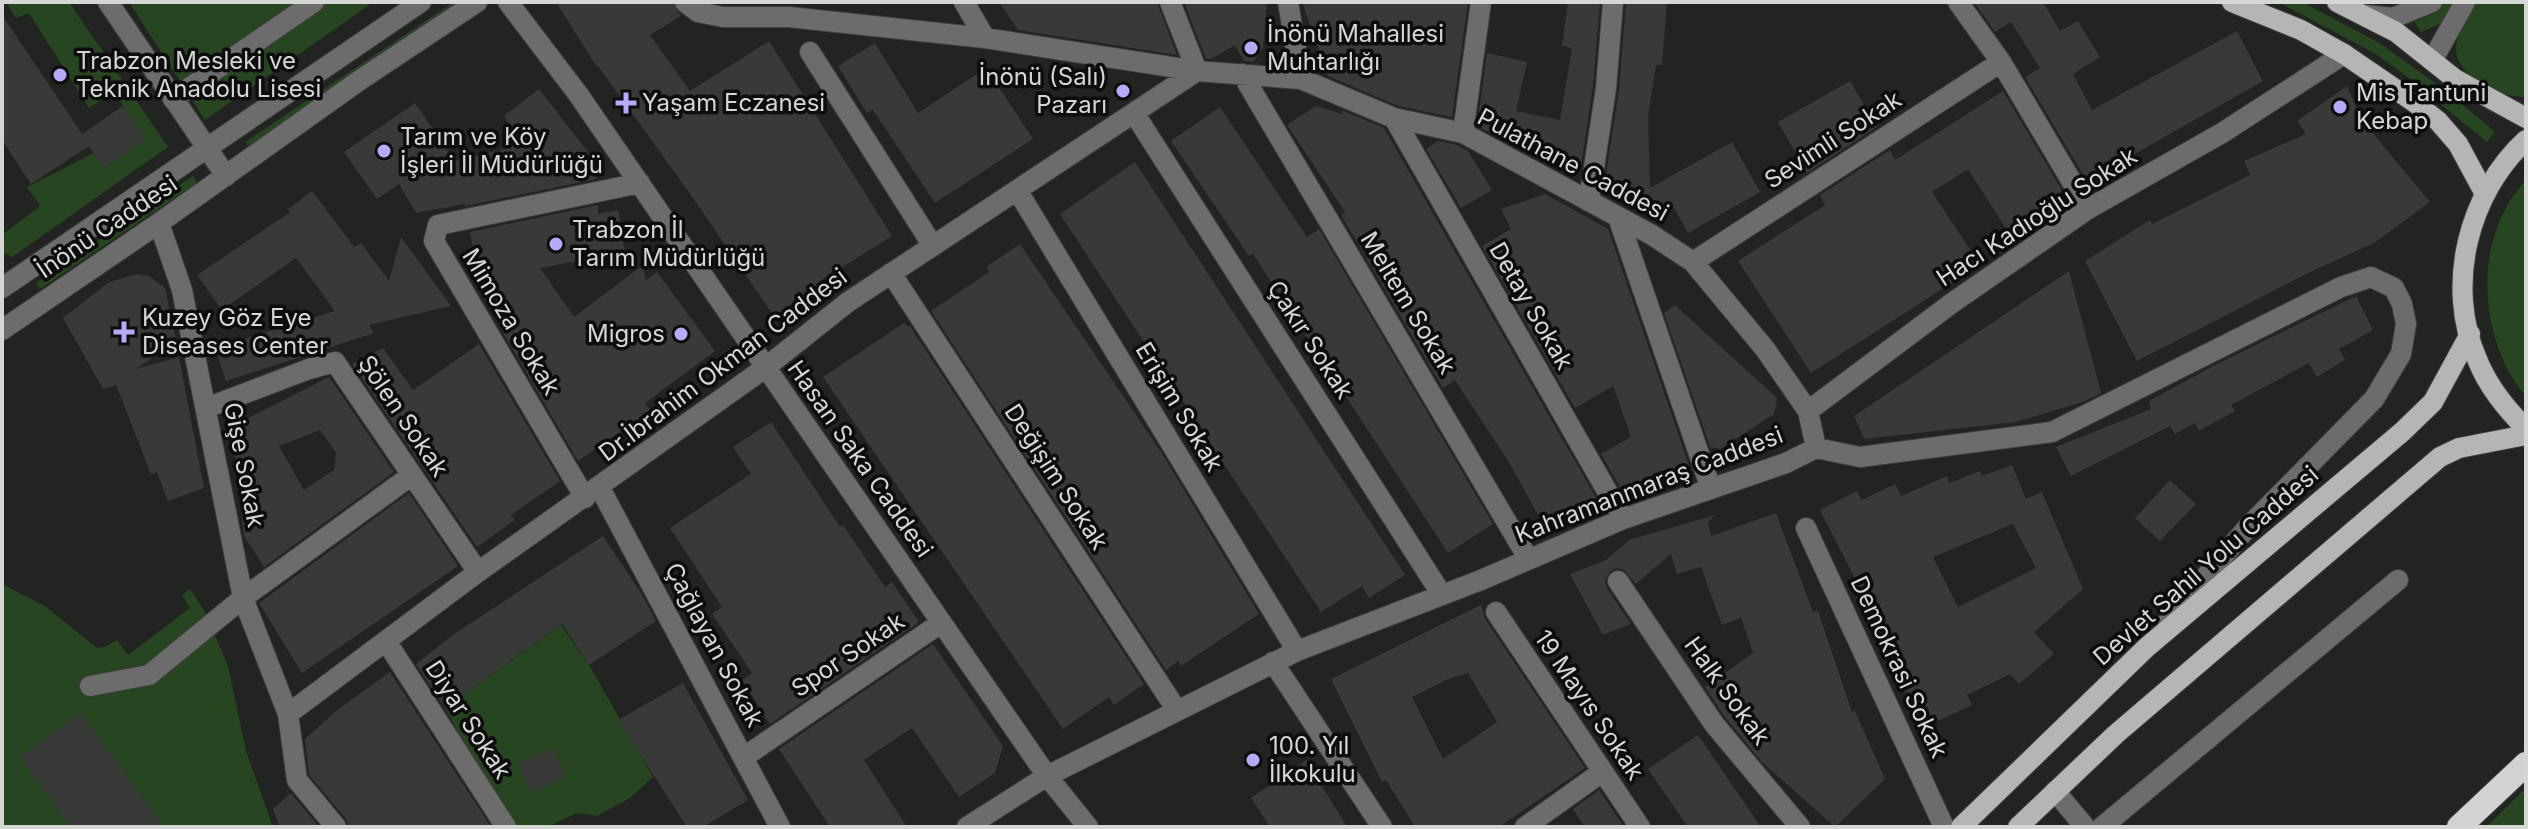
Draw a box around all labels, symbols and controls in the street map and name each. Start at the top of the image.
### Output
place label: İnönü Mahallesi Muhtarlığı [1267,19,1444,76]
marker: İnönü Mahallesi Muhtarlığı [1242,39,1260,57]
place label: Trabzon Mesleki ve Teknik Anadolu Lisesi [76,46,321,103]
place label: İnönü (Salı) Pazarı [979,62,1107,119]
marker: Trabzon Mesleki ve Teknik Anadolu Lisesi [51,66,69,84]
place label: Mis Tantuni Kebap [2356,78,2486,135]
marker: İnönü (Salı) Pazarı [1114,82,1132,100]
street label: Sevimli Sokak [1759,85,1907,195]
place label: Yaşam Eczanesi [642,88,825,117]
marker: Yaşam Eczanesi [617,94,635,112]
marker: Mis Tantuni Kebap [2331,98,2349,116]
street label: Pulathane Caddesi [1473,102,1674,227]
place label: Tarım ve Köy İşleri İl Müdürlüğü [400,122,603,179]
street label: Hacı Kadıoğlu Sokak [1931,141,2142,292]
marker: Tarım ve Köy İşleri İl Müdürlüğü [375,142,393,160]
street label: İnönü Caddesi [31,169,182,284]
place label: Trabzon İl Tarım Müdürlüğü [572,215,765,272]
street label: Meltem Sokak [1355,226,1462,379]
marker: Trabzon İl Tarım Müdürlüğü [547,235,565,253]
street label: Detay Sokak [1483,237,1580,375]
street label: Mimoza Sokak [456,243,567,400]
street label: Dr.İbrahim Okman Caddesi [593,262,852,467]
street label: Çakır Sokak [1261,275,1359,404]
place label: Kuzey Göz Eye Diseases Center [142,303,328,360]
place label: Migros [587,319,665,348]
marker: Kuzey Göz Eye Diseases Center [113,321,135,343]
marker: Migros [672,325,690,343]
street label: Erişim Sokak [1130,337,1229,477]
street label: Şölen Sokak [352,350,455,482]
street label: Hasan Saka Caddesi [782,355,939,563]
street label: Değişim Sokak [999,399,1114,555]
street label: Gişe Sokak [218,400,271,530]
street label: Kahramanmaraş Caddesi [1511,420,1787,549]
street label: Devlet Sahil Yolu Caddesi [2087,460,2324,671]
street label: Çağlayan Sokak [659,558,770,732]
street label: Demokrasi Sokak [1845,571,1954,762]
street label: Spor Sokak [786,606,910,703]
street label: 19 Mayıs Sokak [1529,624,1650,785]
street label: Halk Sokak [1678,631,1776,750]
street label: Diyar Sokak [419,655,517,784]
place label: 100. Yıl İlkokulu [1269,731,1356,788]
marker: 100. Yıl İlkokulu [1244,751,1262,769]

